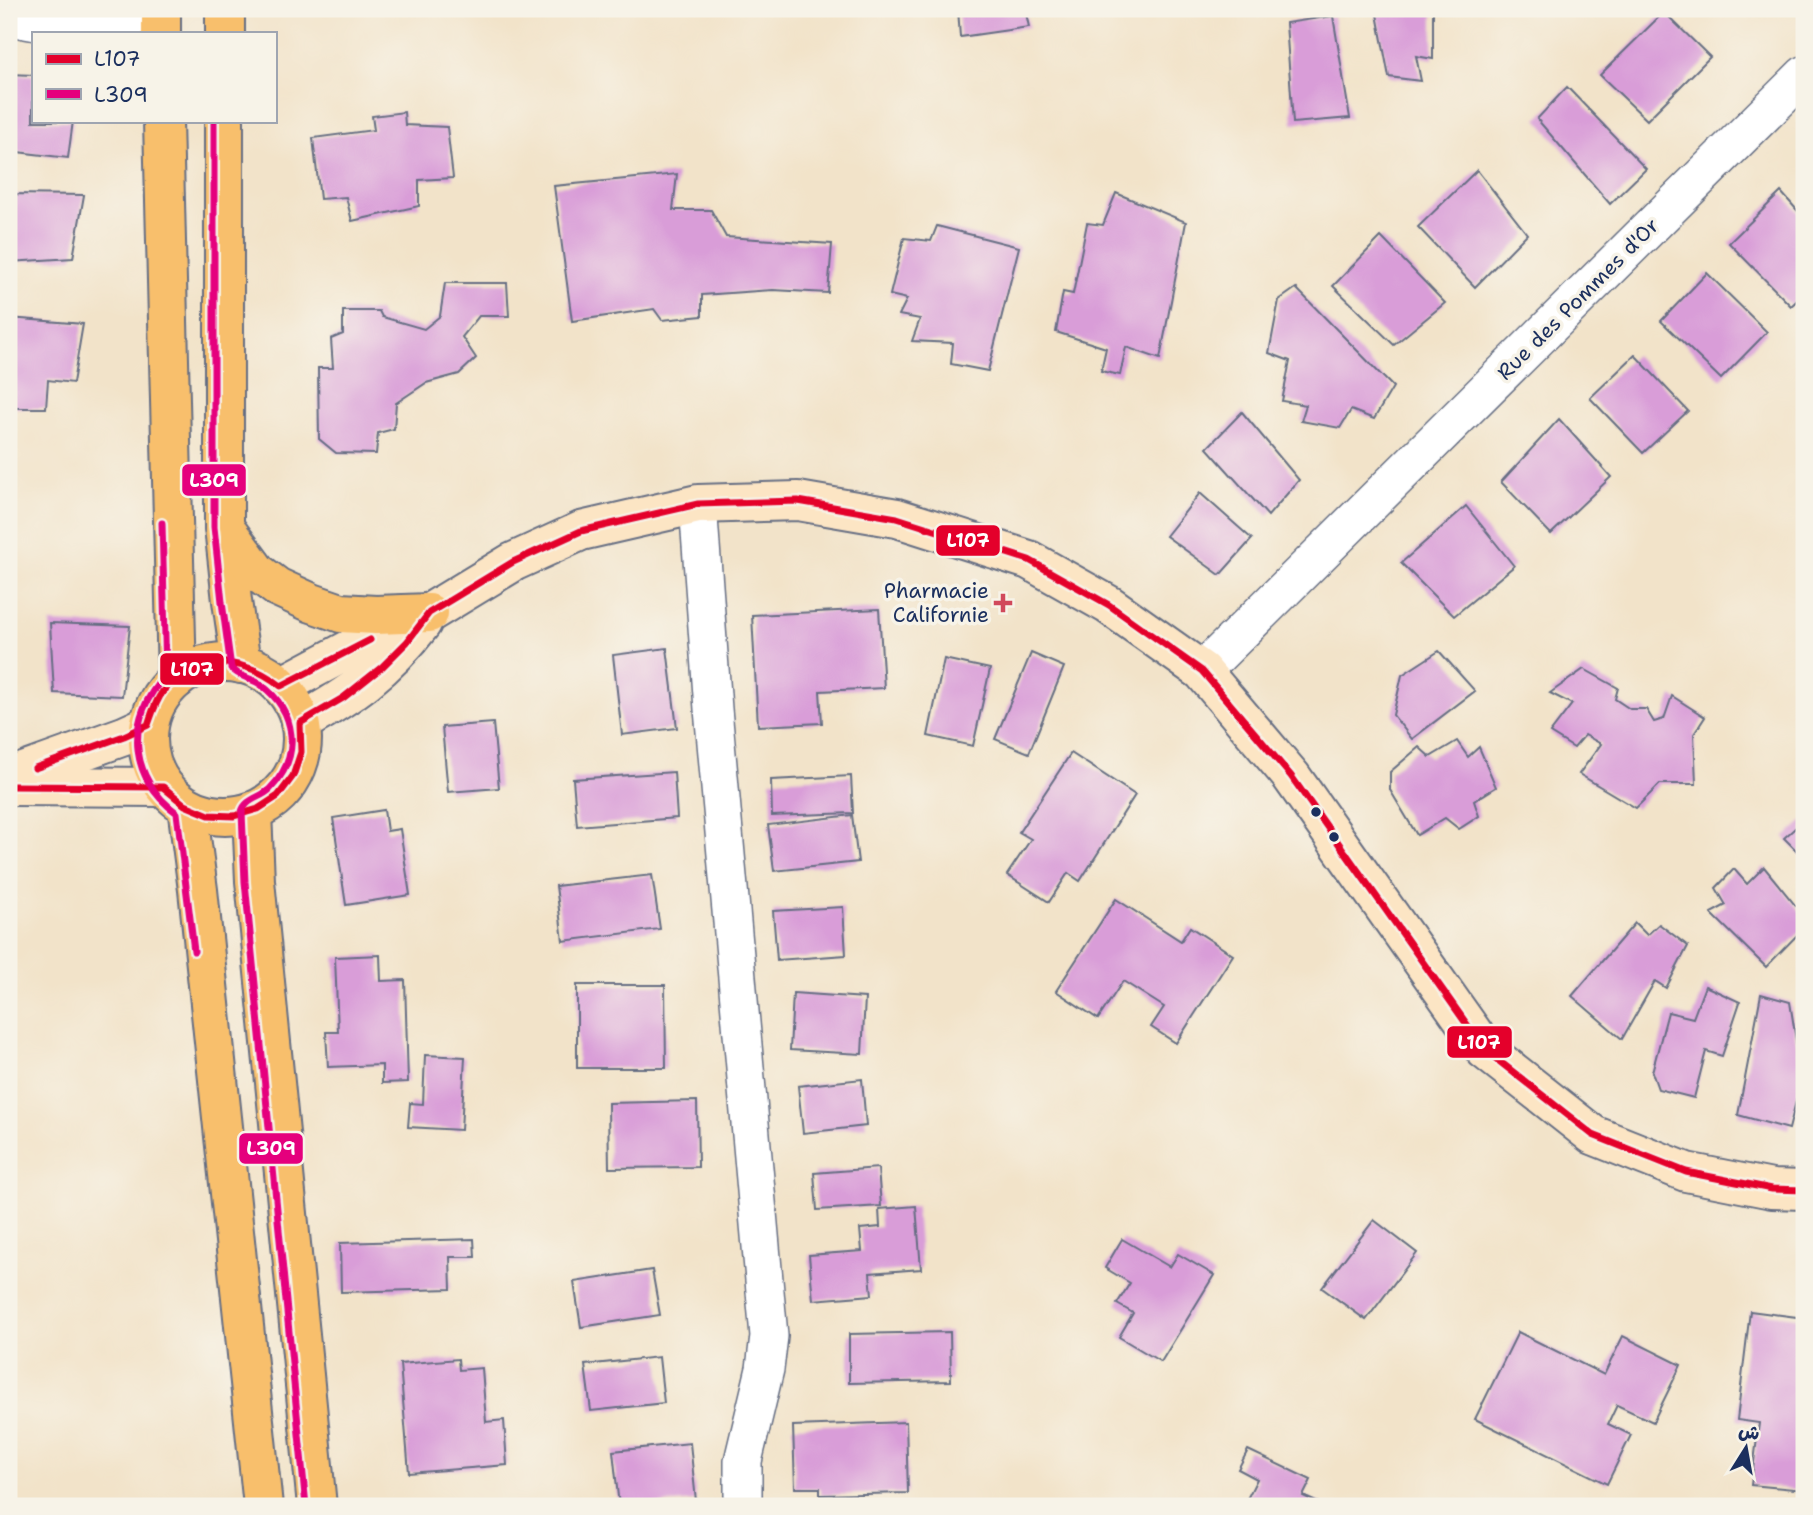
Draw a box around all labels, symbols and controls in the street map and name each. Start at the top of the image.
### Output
legend [32,32,276,122]
text: L107 [94,45,141,73]
text: L309 [94,81,148,109]
street label: Rue des Pommes d'Or [1491,212,1665,386]
line badge: L309 [181,463,247,497]
text: L309 [189,468,239,493]
line badge: L107 [935,524,1001,557]
text: L107 [946,528,990,553]
place label: Pharmacie Californie [884,577,989,629]
marker: Pharmacie Californie [995,595,1011,611]
line badge: L107 [159,652,225,686]
text: L107 [170,657,214,682]
unlabelled marker [1309,805,1323,819]
unlabelled marker [1327,830,1341,844]
line badge: L107 [1446,1025,1513,1059]
text: L107 [1457,1030,1501,1055]
line badge: L309 [238,1132,304,1165]
text: L309 [246,1136,296,1161]
north arrow [1712,1414,1782,1484]
text: ش [1737,1418,1762,1446]

